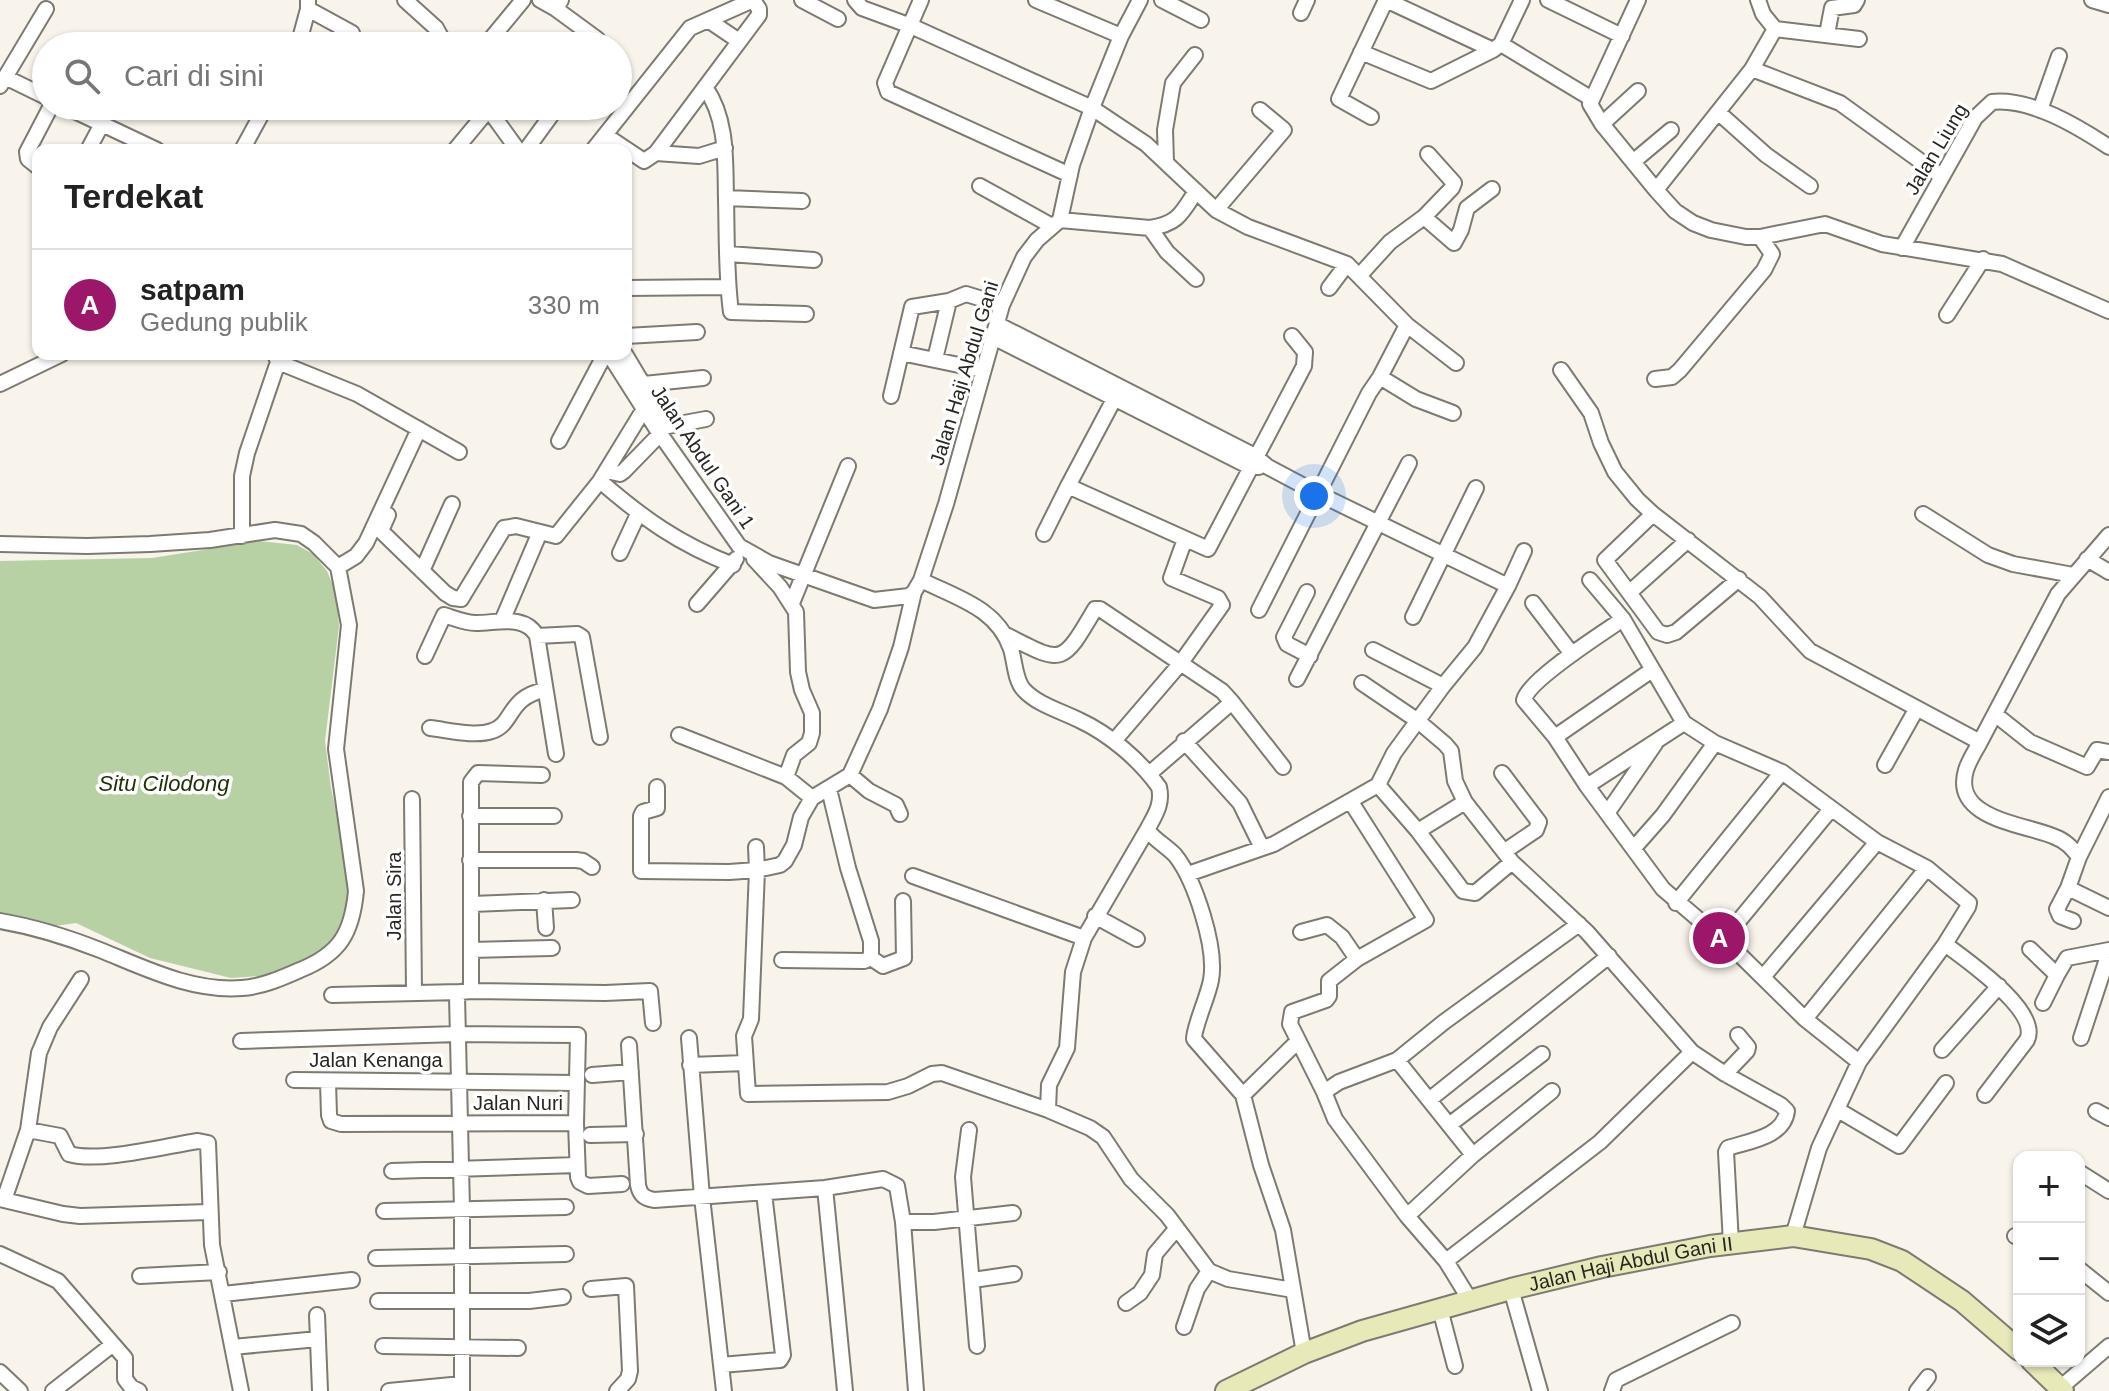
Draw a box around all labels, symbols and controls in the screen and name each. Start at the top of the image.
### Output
search box [32,32,632,120]
icon: search [60,54,104,98]
text: Cari di sini [124,59,264,92]
street label: Jalan Liung [1900,99,1972,199]
text: Terdekat [64,177,203,215]
text: satpam [140,273,245,306]
street label: Jalan Haji Abdul Gani [926,278,1002,468]
text: A [81,290,99,320]
text: 330 m [528,290,600,320]
text: Gedung publik [140,307,308,337]
street label: Jalan Abdul Gani 1 [647,381,759,533]
your location [1294,476,1334,516]
water label: Situ Cilodong [99,771,230,796]
street label: Jalan Sira [383,851,405,940]
pin: A [1693,908,1745,968]
street label: Jalan Kenanga [309,1049,444,1071]
street label: Jalan Nuri [473,1092,563,1114]
map controls [2013,1151,2085,1367]
button: + [2013,1151,2085,1223]
button: − [2013,1223,2085,1295]
street label: Jalan Haji Abdul Gani II [1526,1232,1734,1295]
button: layers [2013,1295,2085,1367]

